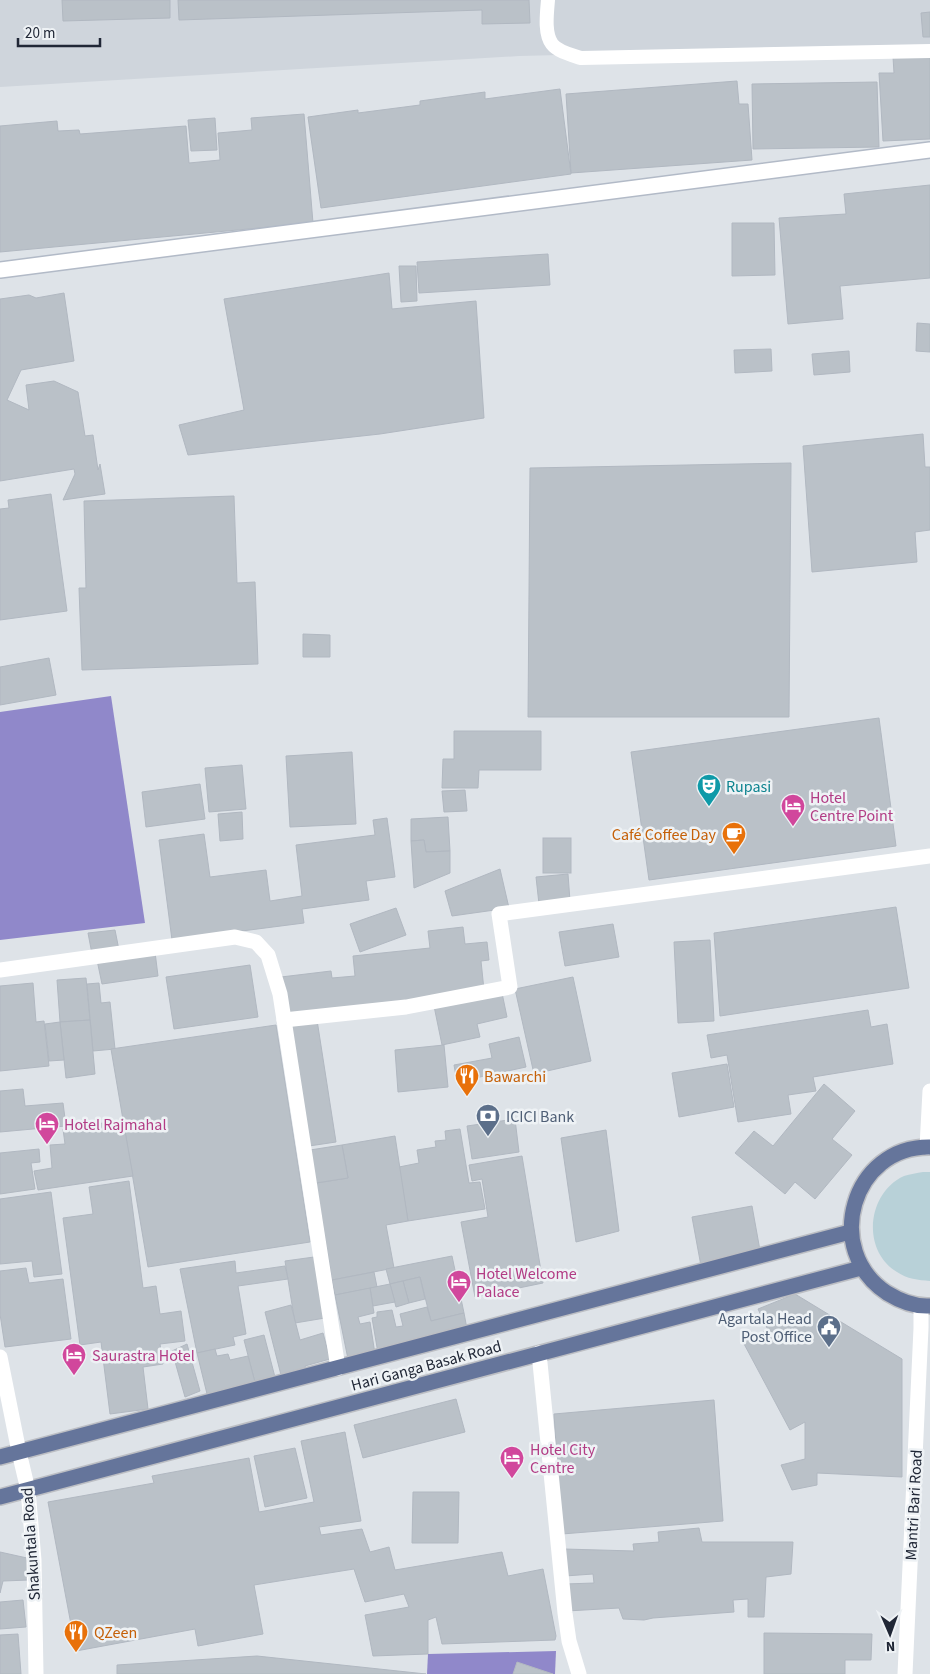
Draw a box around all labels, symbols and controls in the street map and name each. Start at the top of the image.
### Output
scale bar [18,15,100,47]
text: 20 m [25,23,55,44]
theatre icon: Rupasi [696,773,722,807]
place label: Rupasi [726,776,771,798]
place label: Hotel Centre Point [810,787,894,827]
hotel icon: Hotel Centre Point [780,793,806,827]
cafe icon: Café Coffee Day [721,821,747,855]
place label: Café Coffee Day [612,824,717,846]
restaurant icon: Bawarchi [454,1063,480,1097]
place label: Bawarchi [484,1066,546,1088]
bank icon: ICICI Bank [475,1103,501,1137]
place label: ICICI Bank [506,1106,574,1128]
hotel icon: Hotel Rajmahal [34,1111,60,1145]
place label: Hotel Rajmahal [64,1114,166,1136]
place label: Hotel Welcome Palace [476,1263,577,1303]
hotel icon: Hotel Welcome Palace [446,1269,472,1303]
place label: Agartala Head Post Office [718,1308,812,1348]
public building icon: Agartala Head Post Office [816,1314,842,1348]
street label: Hari Ganga Basak Road [349,1335,504,1397]
hotel icon: Saurastra Hotel [61,1342,87,1376]
place label: Saurastra Hotel [92,1345,195,1367]
place label: Hotel City Centre [530,1439,596,1479]
hotel icon: Hotel City Centre [499,1445,525,1479]
street label: Mantri Bari Road [900,1449,928,1561]
street label: Shakuntala Road [16,1487,46,1601]
north arrow [865,1609,915,1659]
restaurant icon: QZeen [63,1619,89,1653]
place label: QZeen [94,1622,137,1644]
text: N [885,1636,895,1656]

